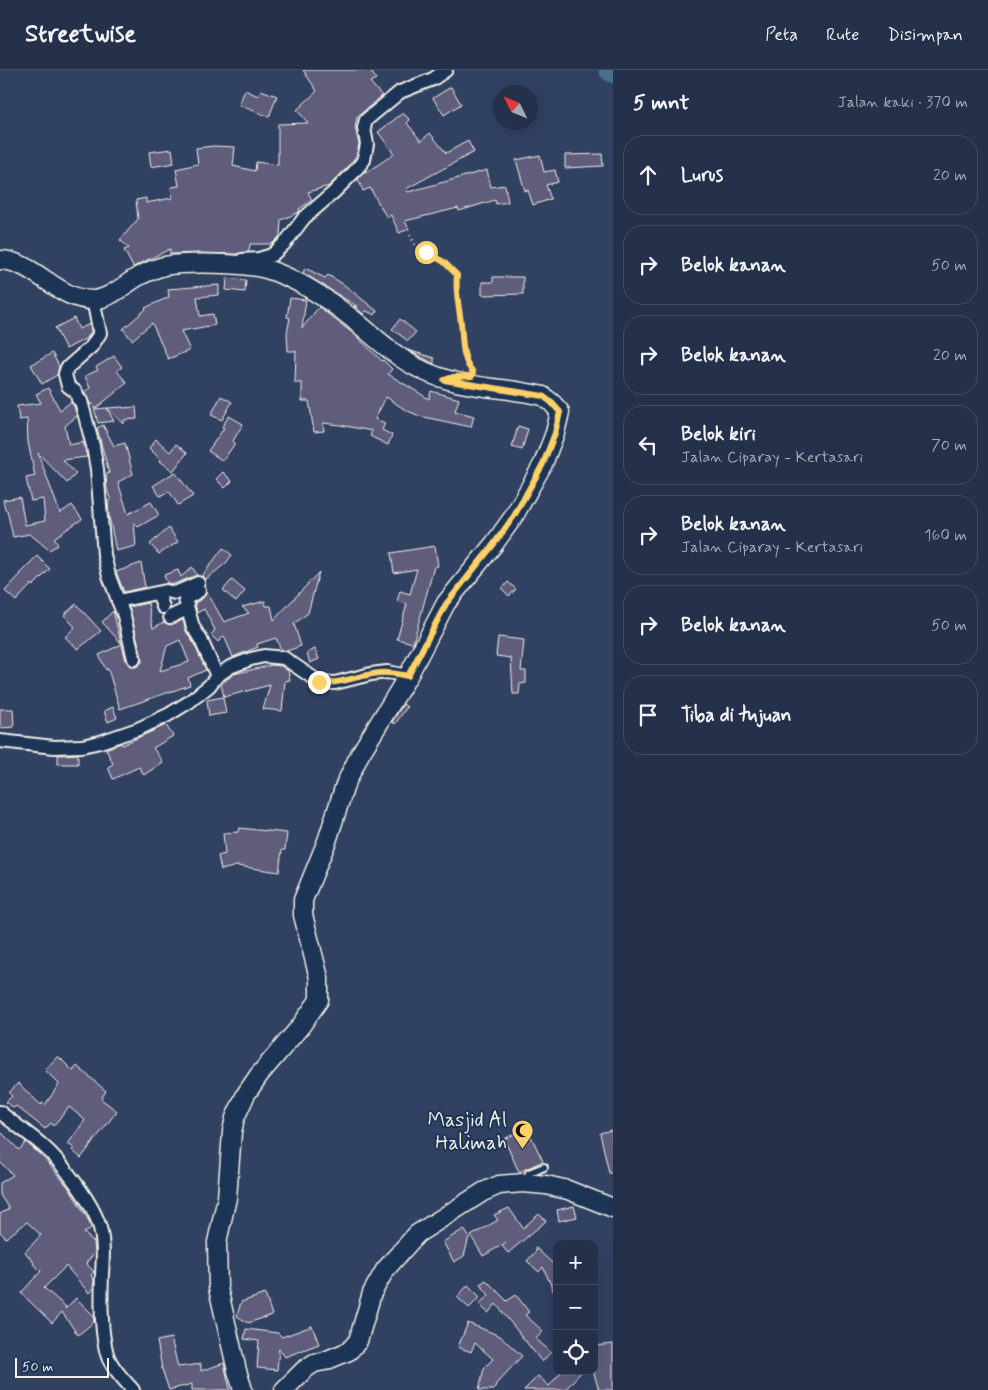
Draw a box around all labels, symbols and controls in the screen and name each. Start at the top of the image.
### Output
text: Streetwise [25,19,136,50]
text: Peta [765,23,798,47]
text: Rute [826,23,859,47]
text: Disimpan [887,23,963,47]
north arrow [493,85,538,130]
text: 5 mnt [633,89,690,117]
text: Jalan kaki · 370 m [837,92,968,113]
icon: ahead [634,161,662,189]
text: Lurus [681,163,723,188]
text: 20 m [933,165,967,186]
route start [415,241,438,264]
icon: right [634,251,662,279]
text: Belok kanan [681,253,786,278]
text: 50 m [931,255,967,276]
icon: right [634,341,662,369]
text: Belok kanan [681,343,786,368]
text: 20 m [933,345,967,366]
text: Belok kiri [681,422,756,447]
icon: left [634,431,662,459]
text: 70 m [931,435,967,456]
text: Jalan Ciparay - Kertasari [681,447,863,468]
text: Belok kanan [681,512,786,537]
icon: right [634,521,662,549]
text: 160 m [924,525,967,546]
text: Jalan Ciparay - Kertasari [681,537,863,558]
icon: right [634,611,662,639]
text: Belok kanan [681,613,786,638]
text: 50 m [931,615,967,636]
route end [308,671,331,694]
icon: arrive [634,701,662,729]
text: Tiba di tujuan [681,703,792,728]
place label: Masjid Al Halimah [428,1107,507,1157]
mosque icon: Masjid Al Halimah [511,1119,535,1150]
map controls [553,1240,598,1375]
button: + [553,1240,598,1285]
button: − [553,1285,598,1330]
button: locate [553,1330,598,1375]
scale bar [15,1355,109,1378]
text: 50 m [22,1358,53,1376]

